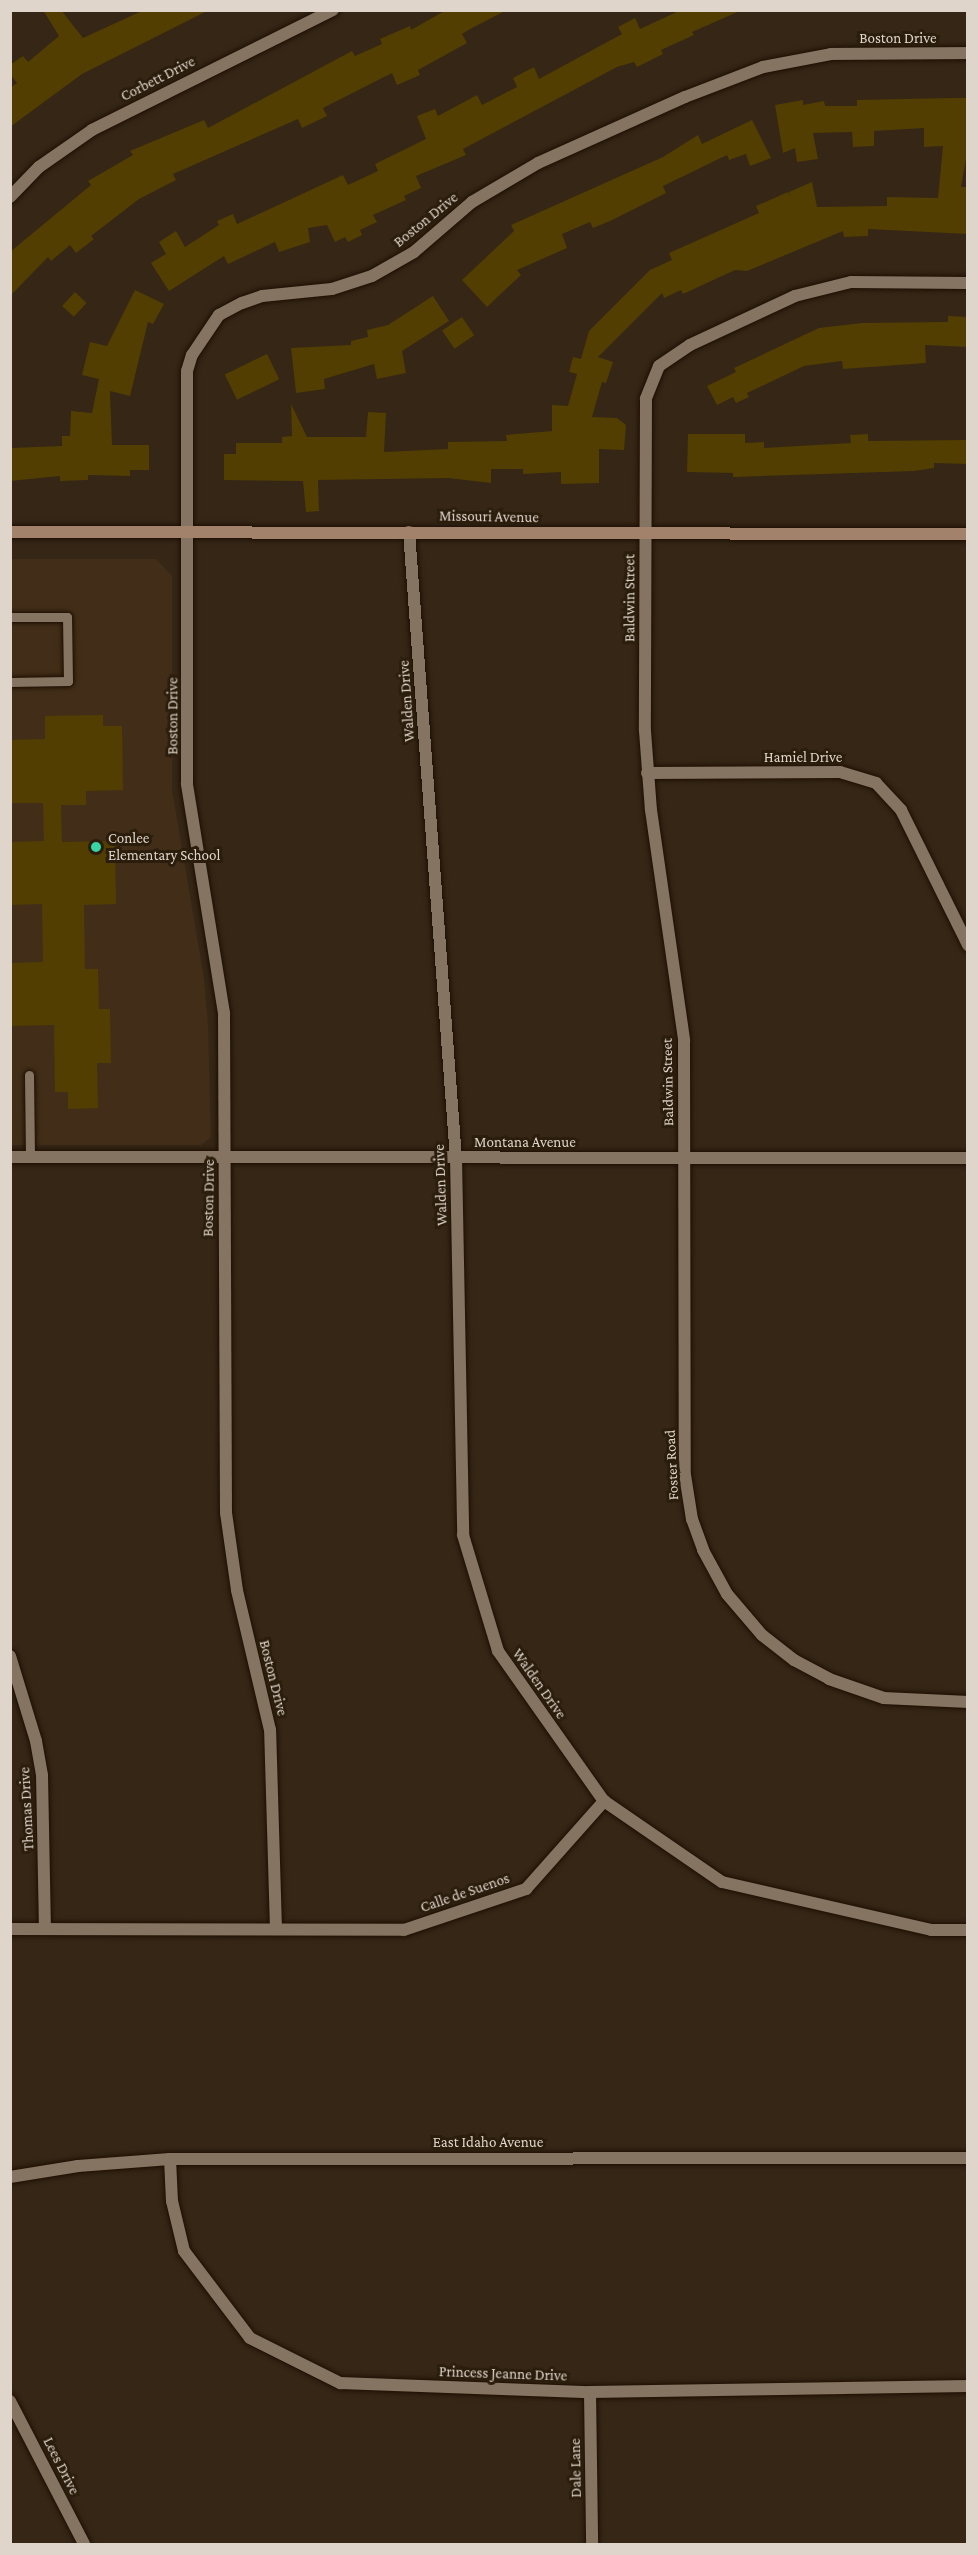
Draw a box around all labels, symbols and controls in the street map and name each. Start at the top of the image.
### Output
street label: Boston Drive [859,30,937,48]
street label: Corbett Drive [118,53,198,105]
street label: Boston Drive [390,189,462,251]
street label: Missouri Avenue [439,507,539,527]
street label: Baldwin Street [621,554,639,642]
street label: Walden Drive [395,659,419,743]
street label: Boston Drive [164,677,182,755]
street label: Hamiel Drive [764,749,842,767]
place label: Conlee Elementary School [108,829,220,864]
marker: Conlee Elementary School [89,840,103,854]
street label: Baldwin Street [658,1038,678,1126]
street label: Montana Avenue [474,1134,576,1152]
street label: Walden Drive [431,1144,451,1226]
street label: Boston Drive [199,1159,219,1237]
street label: Foster Road [661,1429,683,1501]
street label: Boston Drive [255,1638,291,1718]
street label: Walden Drive [508,1645,570,1723]
street label: Thomas Drive [16,1767,38,1851]
street label: Calle de Suenos [418,1869,512,1917]
street label: East Idaho Avenue [433,2134,543,2152]
street label: Princess Jeanne Drive [439,2363,567,2385]
street label: Lees Drive [39,2434,83,2498]
street label: Dale Lane [566,2438,586,2498]

